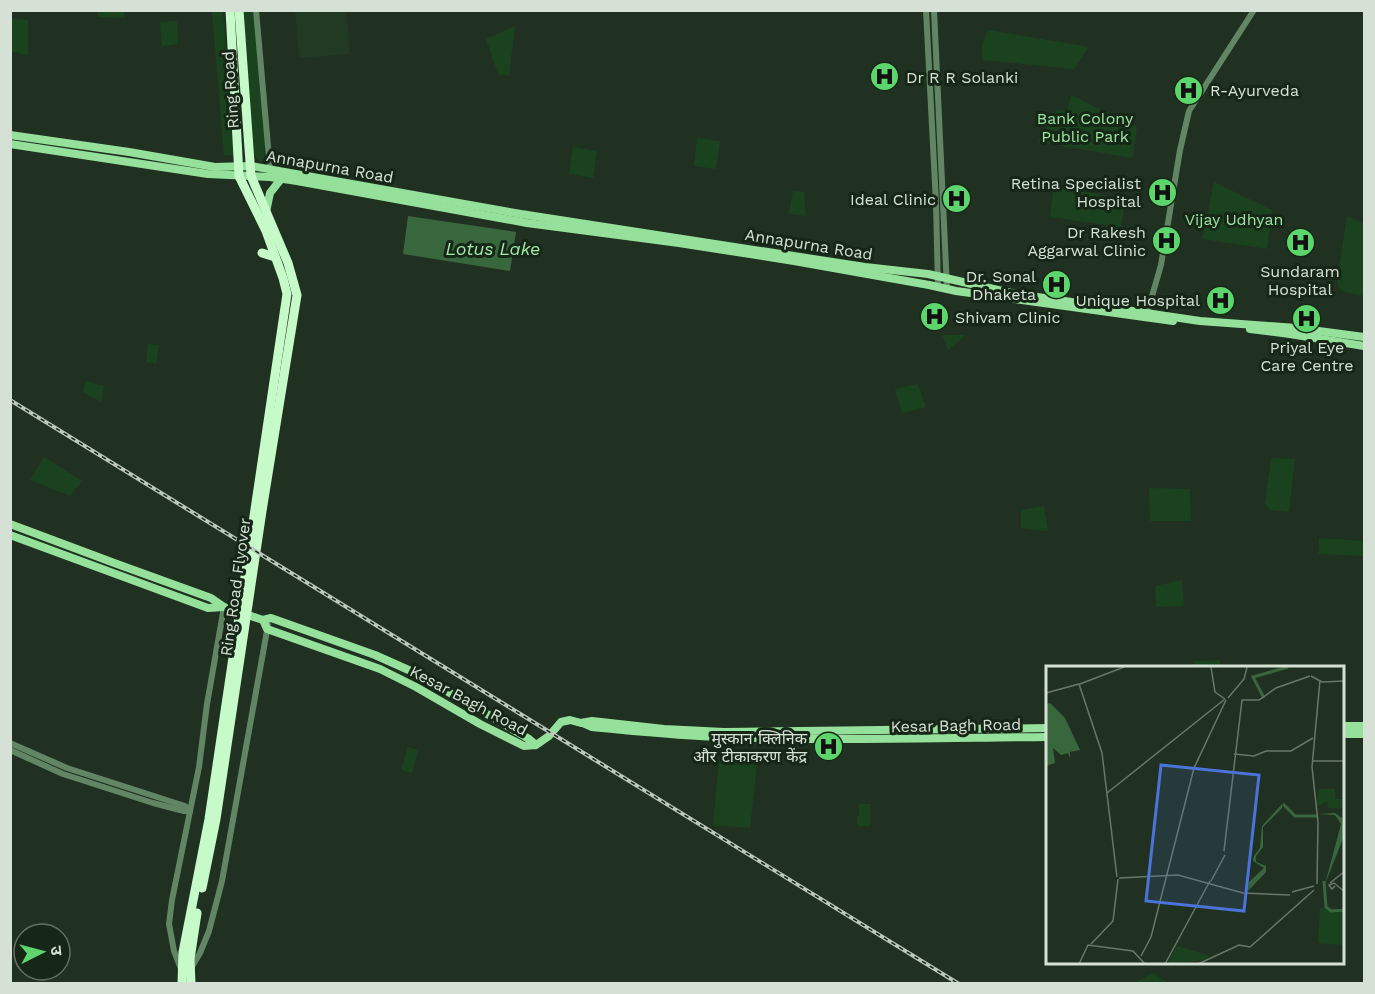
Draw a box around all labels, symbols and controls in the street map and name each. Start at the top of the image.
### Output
street label: Ring Road [218,51,243,129]
hospital icon: Dr R R Solanki [869,61,901,93]
place label: Dr R R Solanki [906,68,1018,87]
hospital icon: R-Ayurveda [1173,74,1205,106]
place label: R-Ayurveda [1210,81,1299,100]
park label: Bank Colony Public Park [1037,109,1134,146]
street label: Annapurna Road [265,146,395,187]
place label: Retina Specialist Hospital [1011,174,1141,211]
hospital icon: Retina Specialist Hospital [1146,176,1178,208]
hospital icon: Ideal Clinic [941,183,973,215]
place label: Ideal Clinic [850,190,936,209]
park label: Vijay Udhyan [1185,210,1283,229]
place label: Dr Rakesh Aggarwal Clinic [1028,223,1146,260]
street label: Annapurna Road [744,225,874,264]
hospital icon: Dr Rakesh Aggarwal Clinic [1151,225,1183,257]
hospital icon: Sundaram Hospital [1284,227,1316,259]
water label: Lotus Lake [446,238,540,259]
place label: Sundaram Hospital [1260,262,1340,299]
place label: Dr. Sonal Dhaketa [966,267,1036,304]
hospital icon: Dr. Sonal Dhaketa [1041,269,1073,301]
hospital icon: Unique Hospital [1205,284,1237,316]
place label: Unique Hospital [1075,291,1200,310]
hospital icon: Shivam Clinic [918,301,950,333]
hospital icon: Priyal Eye Care Centre [1291,303,1323,335]
place label: Shivam Clinic [955,308,1061,327]
place label: Priyal Eye Care Centre [1260,338,1354,375]
street label: Ring Road Flyover [216,516,255,657]
street label: Kesar Bagh Road [407,661,531,739]
inset map [1046,666,1345,964]
street label: Kesar Bagh Road [891,715,1021,736]
place label: मुस्कान क्लिनिक और टीकाकरण केंद्र [693,729,808,766]
hospital icon: मुस्कान क्लिनिक और टीकाकरण केंद्र [812,731,844,763]
north arrow [12,922,72,982]
text: उ [46,945,66,957]

